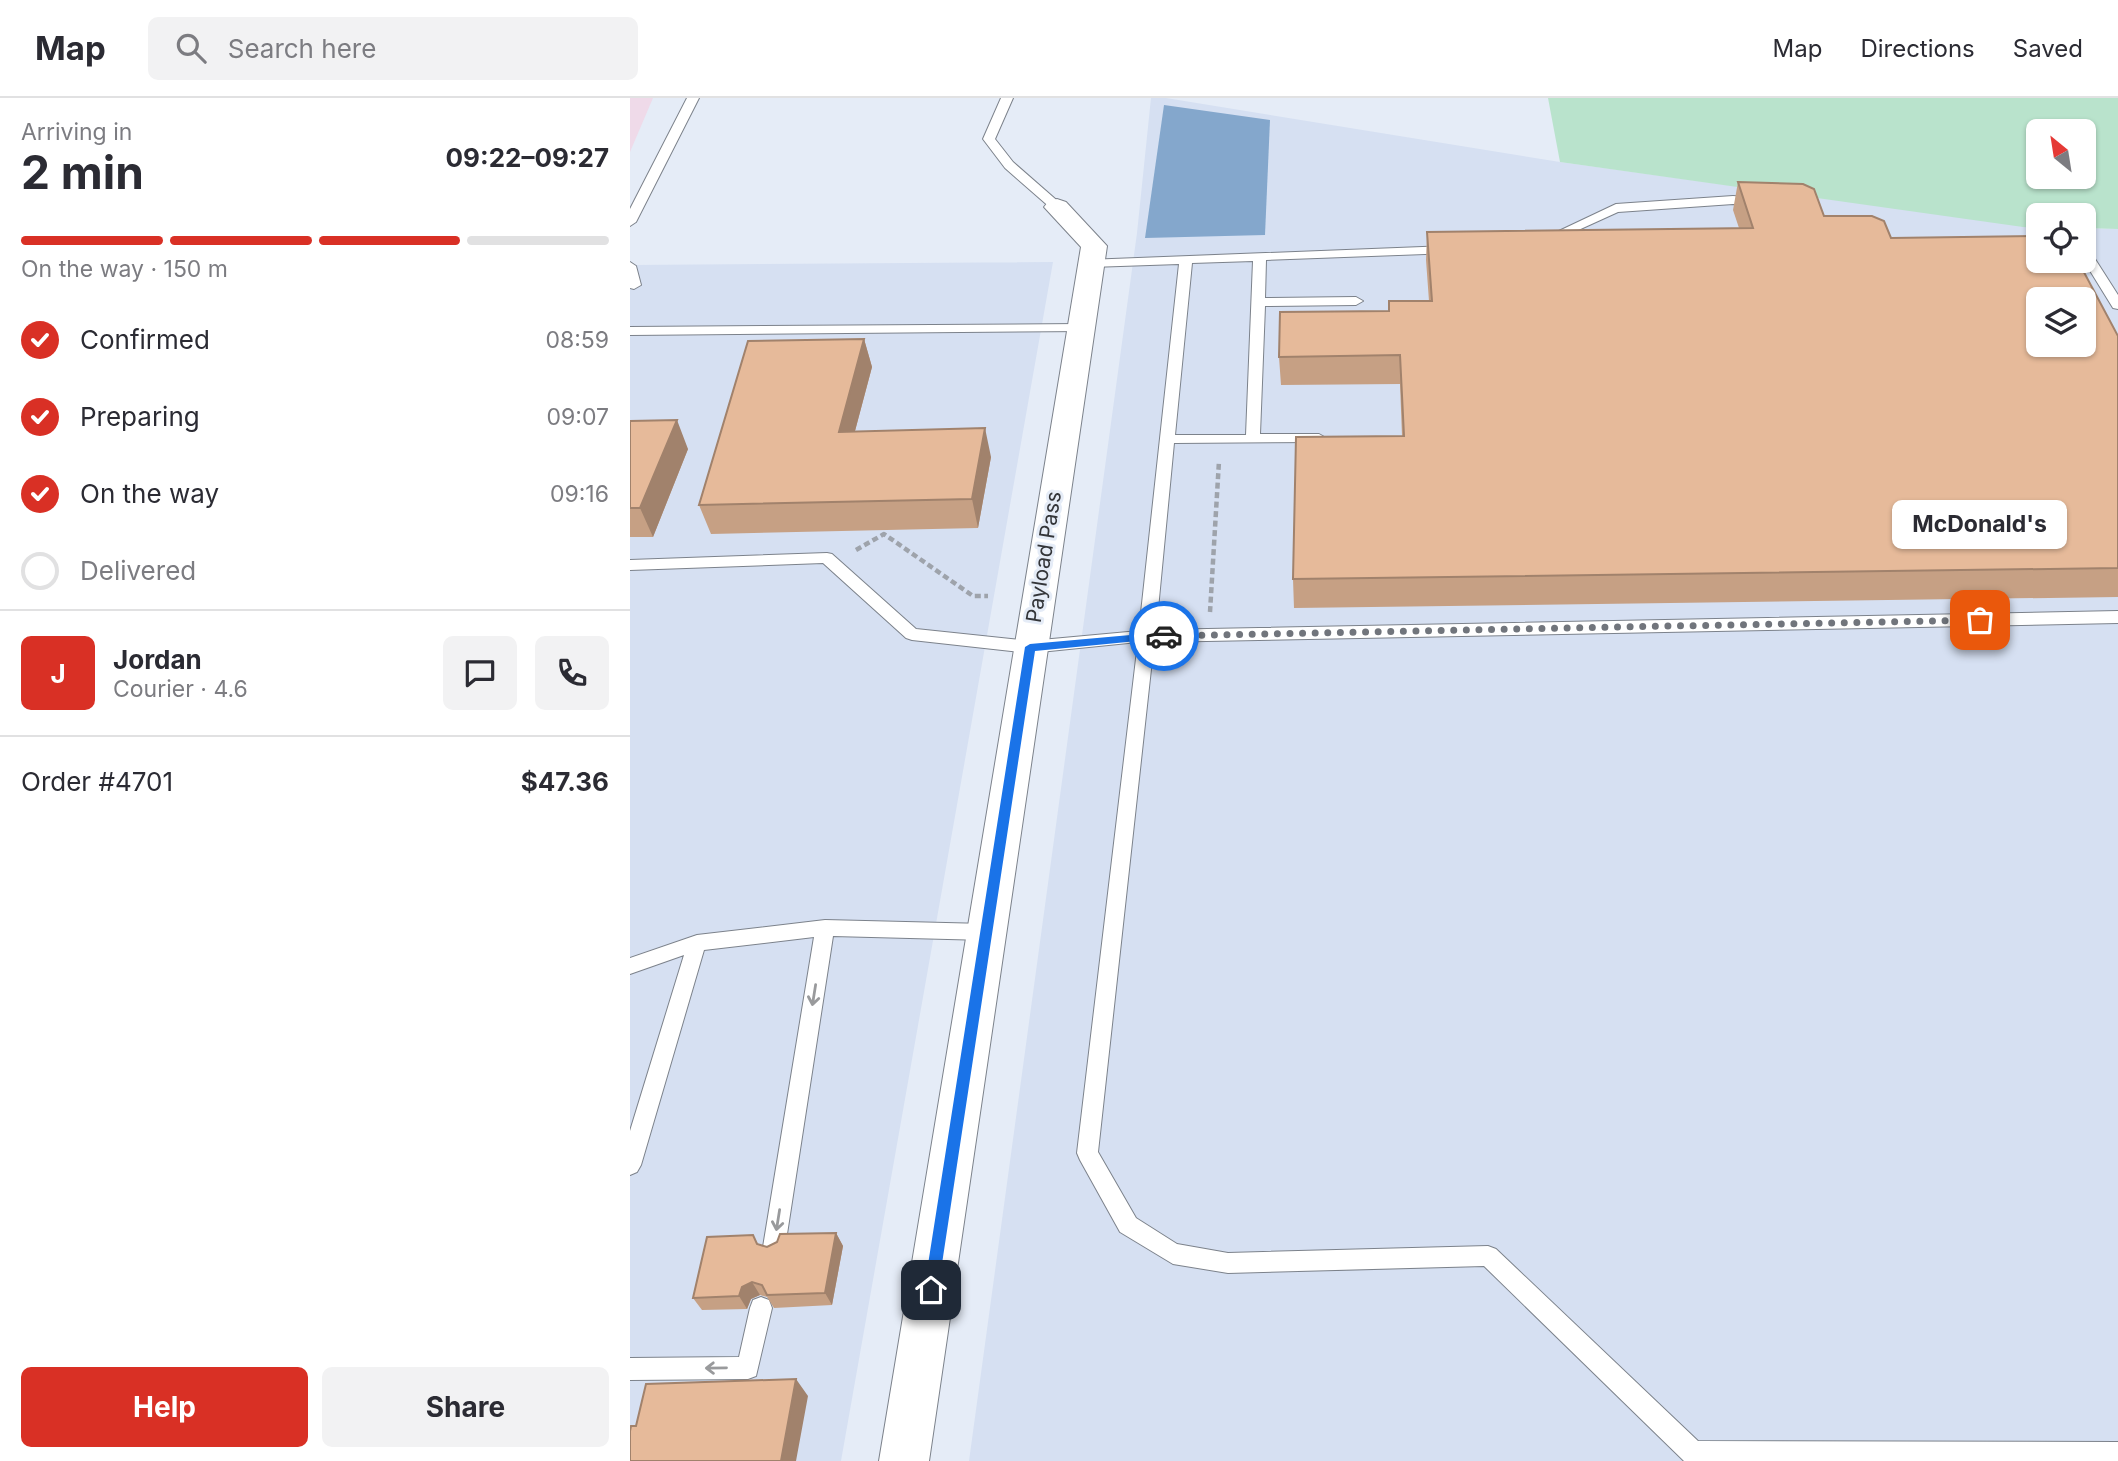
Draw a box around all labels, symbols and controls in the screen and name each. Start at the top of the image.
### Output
search box [148,17,638,80]
text: Map [35,28,106,68]
icon: search [172,29,210,67]
text: Search here [228,33,376,64]
text: Map [1773,34,1822,63]
text: Directions [1860,34,1975,63]
text: Saved [2013,34,2083,63]
text: Arriving in [21,118,132,146]
north arrow [2026,119,2096,189]
map controls [2026,119,2096,357]
text: 09:22–09:27 [446,142,609,173]
text: 2 min [21,144,144,200]
button: locate [2026,203,2096,273]
text: On the way · 150 m [21,255,228,283]
button: layers [2026,287,2096,357]
icon: check [21,321,59,359]
text: Confirmed [80,324,210,355]
text: 08:59 [545,326,609,354]
icon: check [21,398,59,436]
text: Preparing [80,401,200,432]
text: 09:07 [547,403,609,431]
icon: check [21,475,59,513]
text: On the way [80,478,219,509]
text: 09:16 [550,480,609,508]
street label: Payload Pass [1021,489,1066,624]
callout: McDonald's [1892,501,2068,550]
text: McDonald's [1912,510,2047,538]
text: Delivered [80,555,196,586]
pin [1950,590,2010,650]
courier [1129,601,1199,671]
icon: bag [1961,601,1999,639]
icon: car [1145,617,1183,655]
button: chat [443,636,517,710]
button: phone [535,636,609,710]
text: Jordan [113,644,202,675]
text: J [50,658,66,689]
text: Courier · 4.6 [113,675,248,703]
text: Order #4701 [21,766,173,797]
text: $47.36 [521,766,609,797]
one-way arrow [807,984,820,1006]
one-way arrow [771,1208,784,1231]
pin [901,1260,961,1320]
icon: home [912,1271,950,1309]
one-way arrow [704,1361,727,1375]
button: Help [21,1367,308,1447]
button: Share [322,1367,609,1447]

